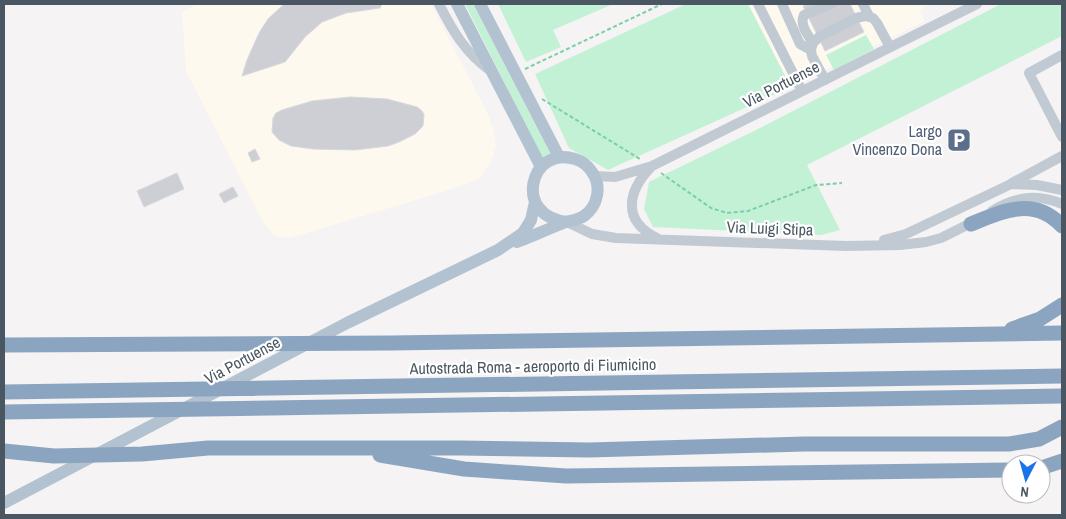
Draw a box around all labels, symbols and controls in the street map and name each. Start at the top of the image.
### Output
street label: Via Portuense [739,55,823,113]
place label: Largo Vincenzo Dona [853,120,943,160]
parking icon: Largo Vincenzo Dona [946,127,972,153]
street label: Via Luigi Stipa [726,215,814,241]
street label: Via Portuense [200,331,284,389]
street label: Autostrada Roma - aeroporto di Fiumicino [409,353,656,379]
north arrow [1001,454,1051,504]
text: N [1020,483,1030,501]

